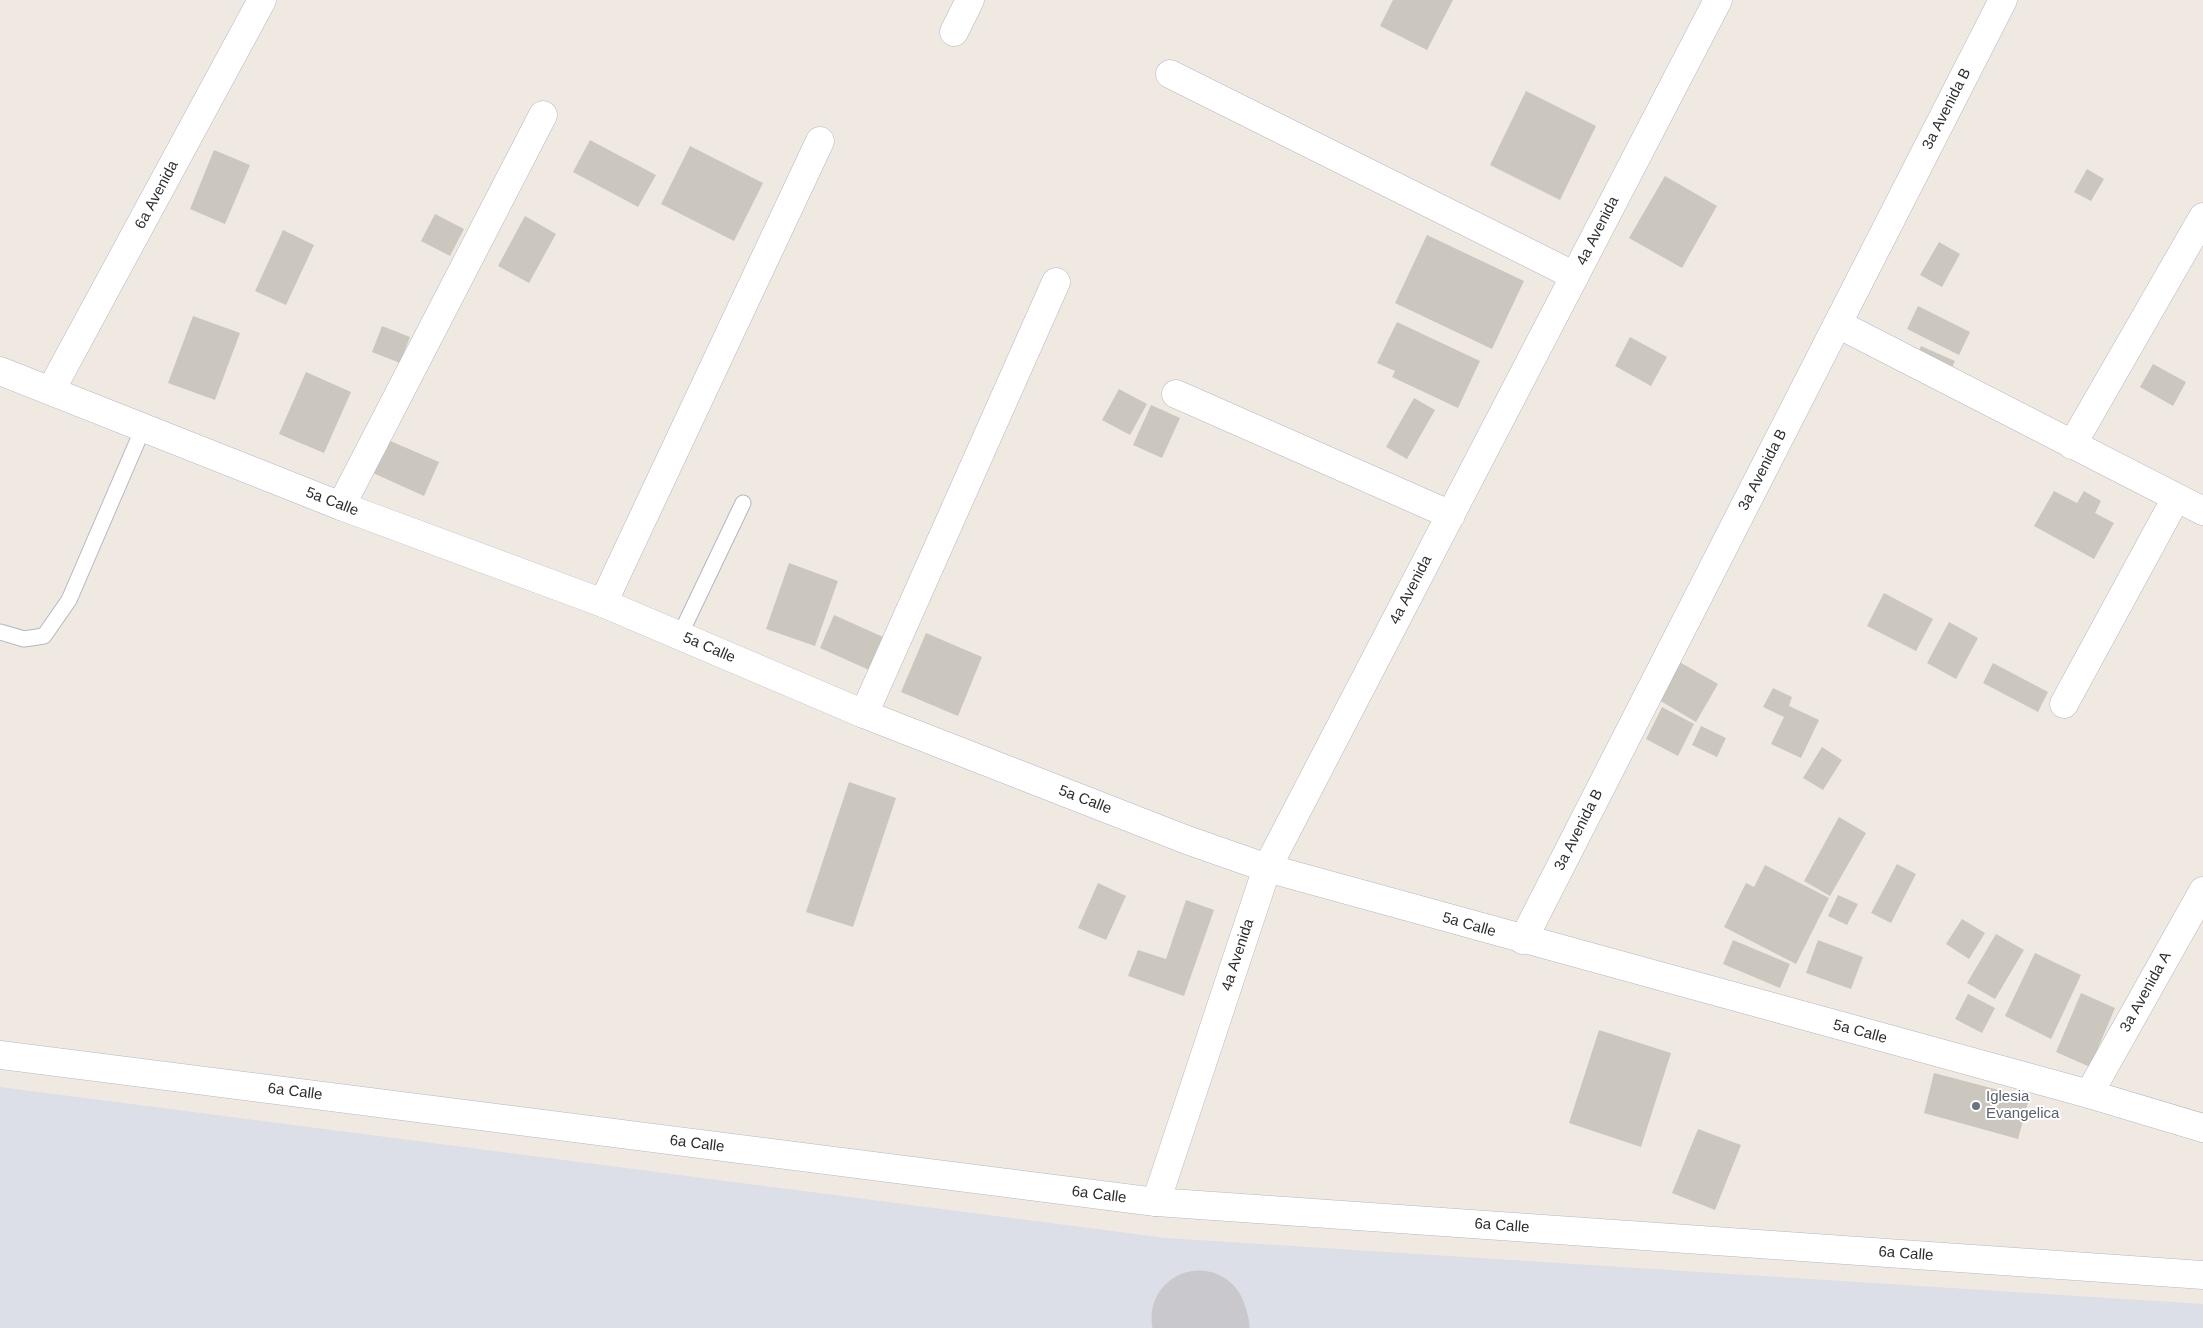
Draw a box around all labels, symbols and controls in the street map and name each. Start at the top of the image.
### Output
street label: 3a Avenida B [1919,65,1975,153]
street label: 6a Avenida [131,158,183,232]
street label: 4a Avenida [1573,194,1623,268]
street label: 3a Avenida B [1735,426,1791,514]
street label: 5a Calle [303,484,361,520]
street label: 4a Avenida [1386,553,1436,627]
street label: 5a Calle [680,629,738,667]
street label: 5a Calle [1056,782,1114,818]
street label: 3a Avenida B [1551,786,1607,874]
street label: 5a Calle [1440,909,1498,941]
street label: 4a Avenida [1218,917,1258,993]
street label: 3a Avenida A [2117,949,2175,1035]
street label: 5a Calle [1831,1016,1889,1048]
street label: 6a Calle [267,1080,323,1104]
place label: Iglesia Evangelica [1986,1088,2059,1123]
marker: Iglesia Evangelica [1970,1100,1982,1112]
street label: 6a Calle [669,1132,725,1156]
street label: 6a Calle [1071,1183,1127,1207]
street label: 6a Calle [1474,1215,1530,1237]
street label: 6a Calle [1878,1243,1934,1265]

